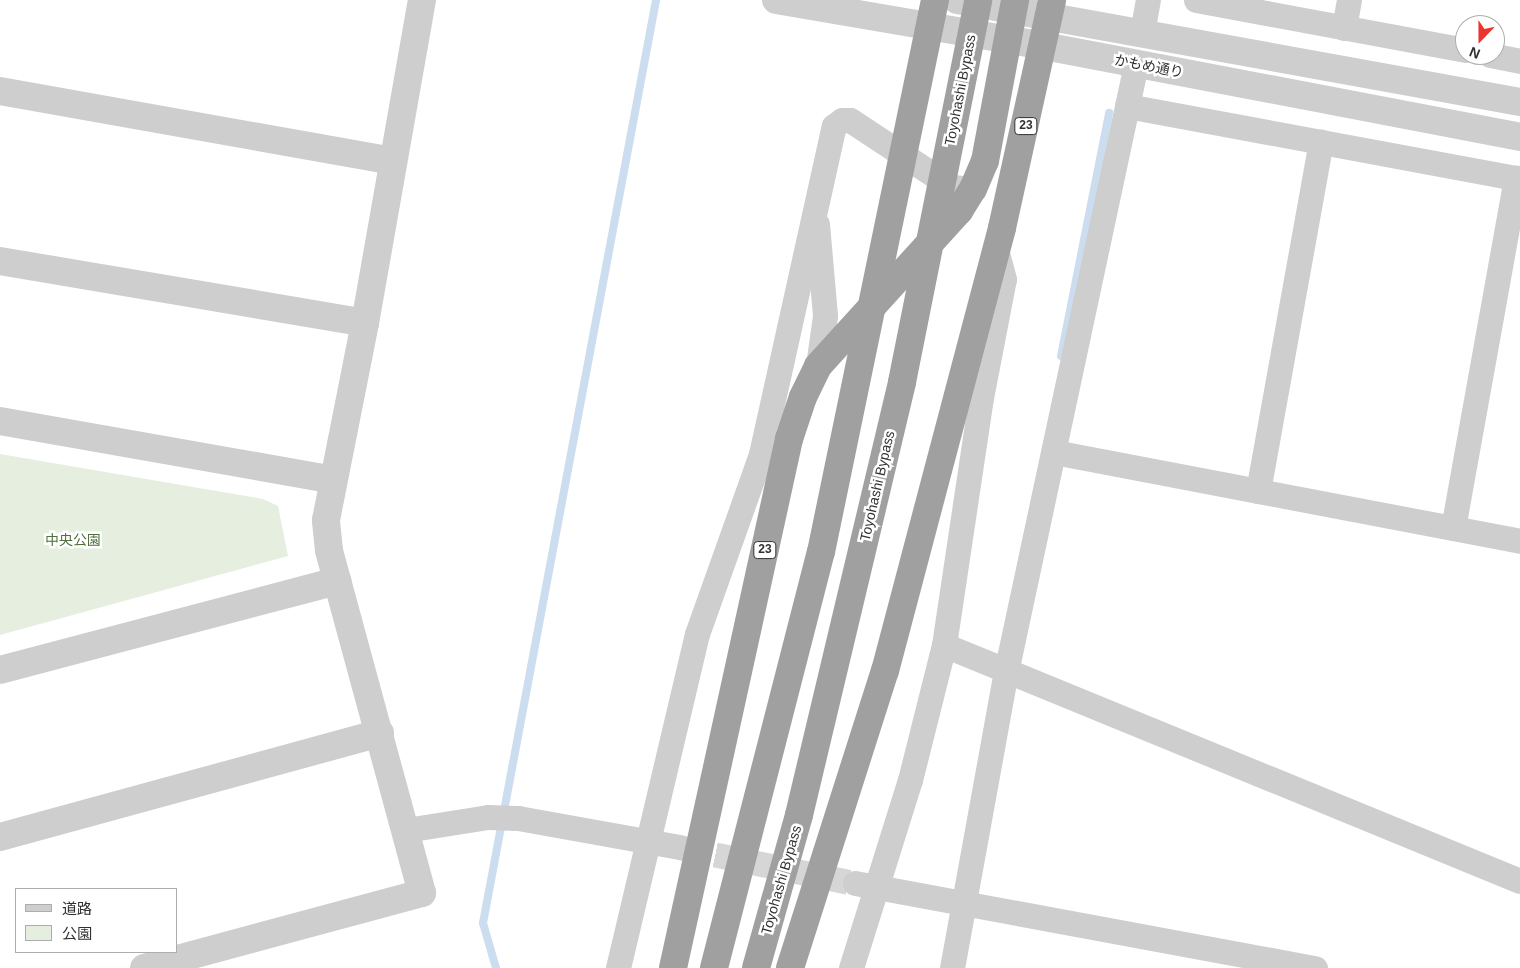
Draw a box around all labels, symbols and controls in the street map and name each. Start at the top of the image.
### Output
north arrow [1455,15,1505,65]
street label: Toyohashi Bypass [941,33,979,147]
text: N [1467,44,1482,62]
street label: かもめ通り [1113,51,1185,81]
road number: 23 [1014,116,1038,136]
street label: Toyohashi Bypass [856,429,898,543]
park label: 中央公園 [45,532,101,548]
road number: 23 [752,540,778,560]
street label: Toyohashi Bypass [757,823,805,937]
legend [15,888,178,953]
text: 道路 [62,900,92,917]
text: 公園 [62,925,92,942]

